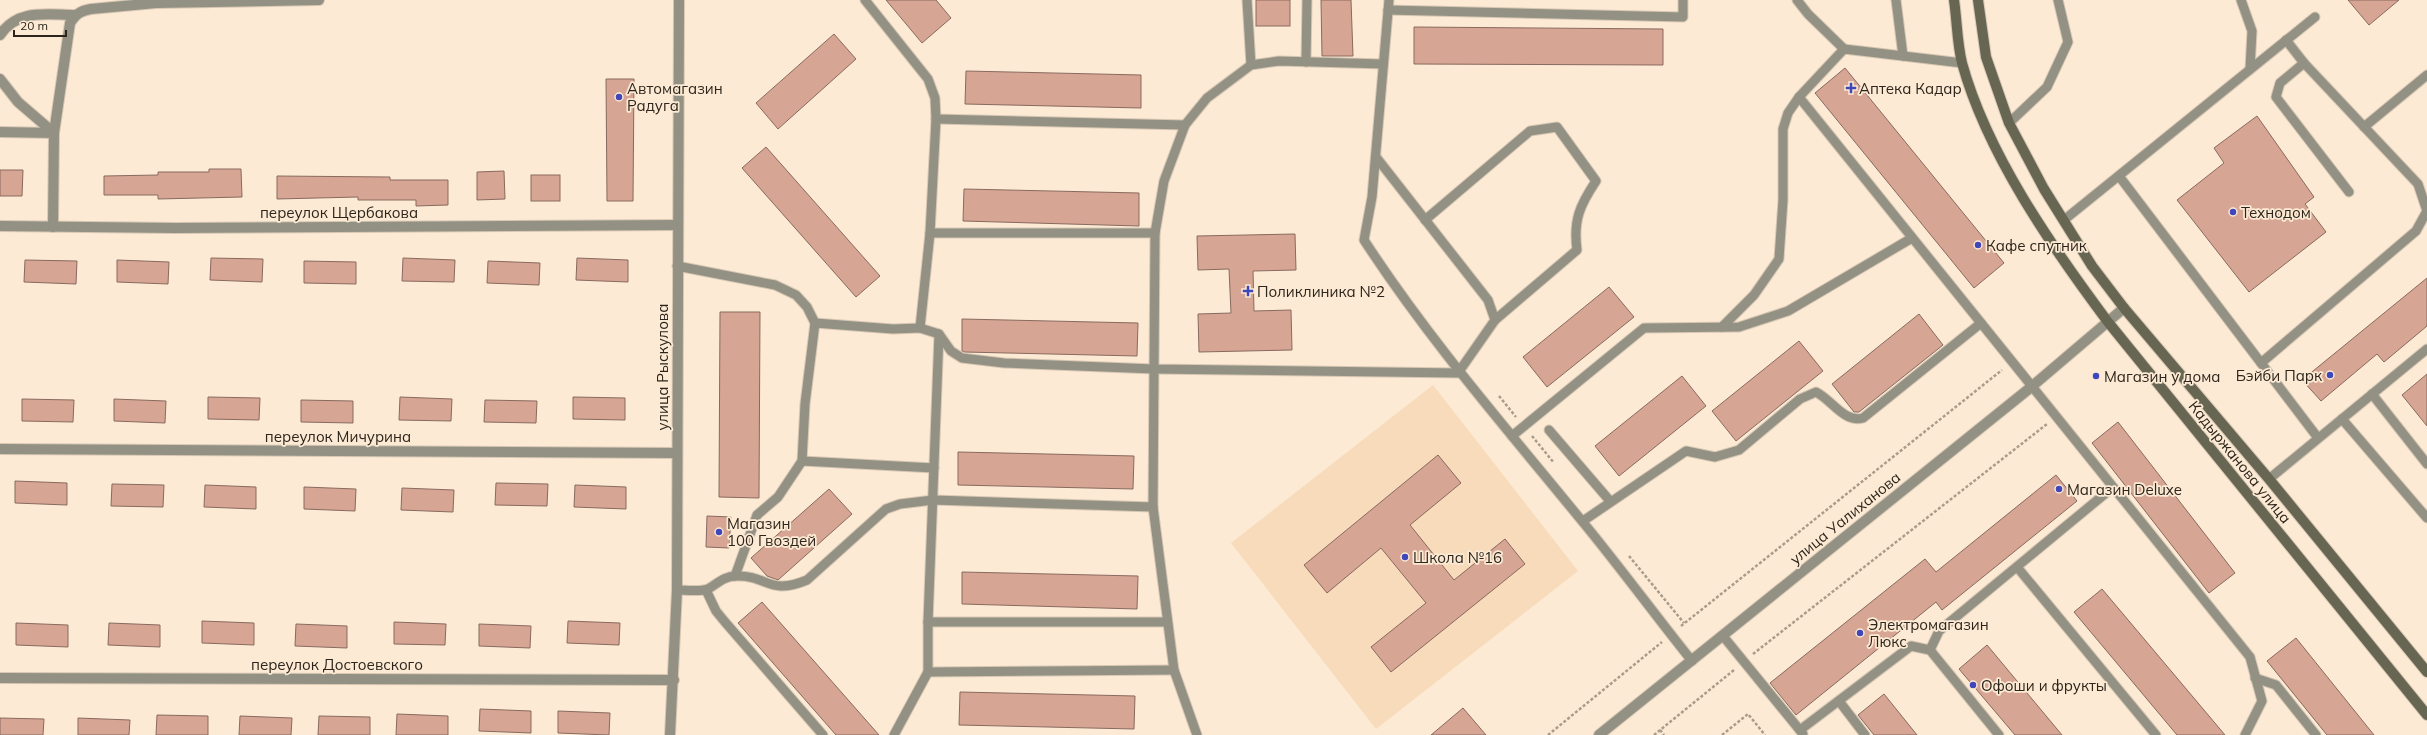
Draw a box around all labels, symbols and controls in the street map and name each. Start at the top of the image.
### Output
scale bar [14,12,66,38]
text: 20 m [20,18,48,33]
place label: Автомагазин Радуга [627,79,723,115]
place label: Аптека Кадар [1859,79,1962,98]
marker: Аптека Кадар [1846,83,1856,93]
marker: Автомагазин Радуга [614,92,624,102]
street label: переулок Щербакова [260,203,418,222]
place label: Технодом [2241,203,2311,222]
marker: Технодом [2228,207,2238,217]
place label: Кафе спутник [1986,236,2088,255]
marker: Кафе спутник [1973,240,1983,250]
place label: Поликлиника №2 [1257,282,1385,301]
marker: Поликлиника №2 [1242,285,1254,297]
street label: улица Рыскулова [653,304,672,430]
place label: Бэйби Парк [2236,366,2323,385]
place label: Магазин у дома [2104,367,2220,386]
marker: Бэйби Парк [2325,370,2335,380]
marker: Магазин у дома [2091,371,2101,381]
street label: Кадыржанова улица [2185,397,2295,527]
street label: переулок Мичурина [265,427,411,446]
street label: улица Уалиханова [1786,468,1904,568]
place label: Магазин Deluxe [2067,480,2182,499]
marker: Магазин Deluxe [2054,484,2064,494]
place label: Магазин 100 Гвоздей [727,514,816,550]
marker: Магазин 100 Гвоздей [714,527,724,537]
place label: Школа №16 [1413,548,1502,567]
marker: Школа №16 [1400,552,1410,562]
place label: Электромагазин Люкс [1868,615,1989,651]
marker: Электромагазин Люкс [1855,628,1865,638]
street label: переулок Достоевского [251,655,423,674]
place label: Офоши и фрукты [1981,676,2107,695]
marker: Офоши и фрукты [1968,680,1978,690]

